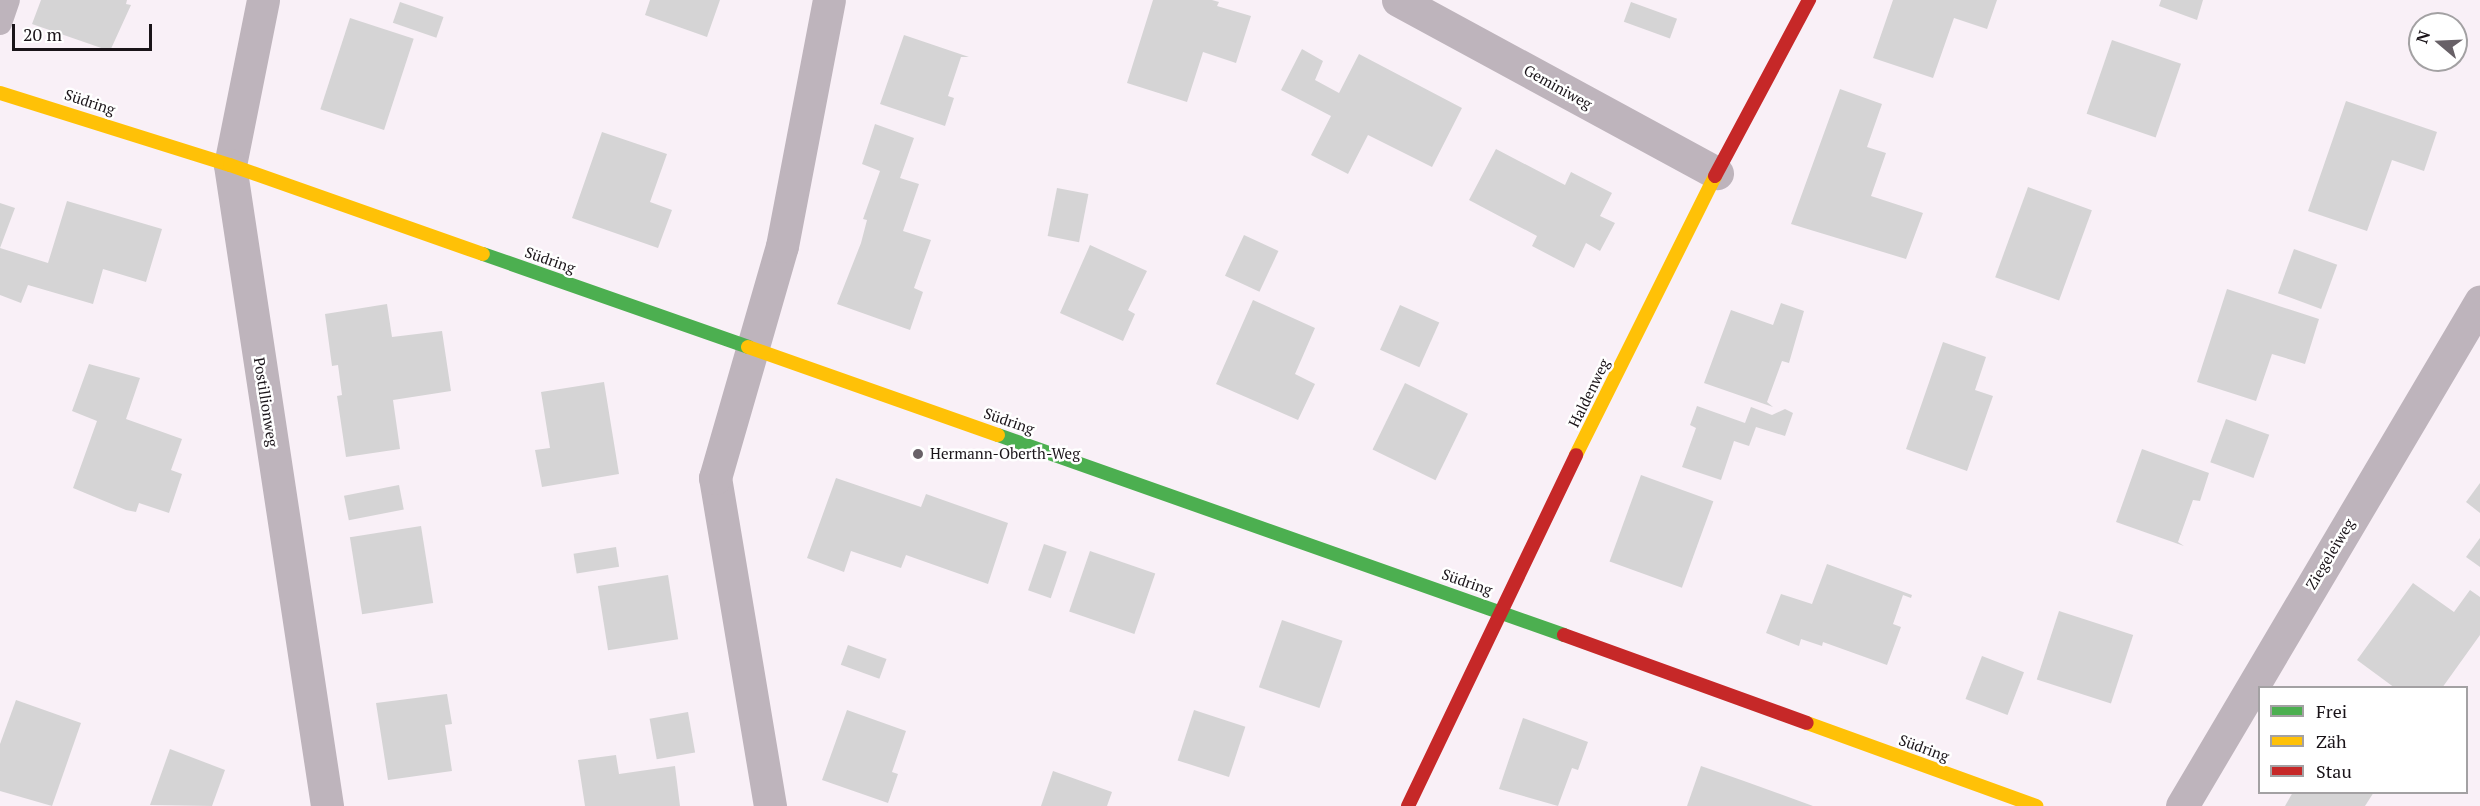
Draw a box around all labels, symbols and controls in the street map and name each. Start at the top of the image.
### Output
scale bar [15,12,154,50]
north arrow [2408,12,2468,72]
text: 20 m [23,22,62,46]
text: N [2410,27,2435,46]
street label: Geminiweg [1521,61,1595,113]
street label: Südring [62,85,118,119]
street label: Südring [522,243,578,277]
street label: Postillionweg [250,356,282,448]
street label: Haldenweg [1565,356,1613,430]
street label: Südring [981,404,1037,438]
place label: Hermann-Oberth-Weg [930,445,1080,463]
marker: Hermann-Oberth-Weg [911,447,925,461]
street label: Ziegeleiweg [2302,515,2358,593]
street label: Südring [1439,565,1495,599]
legend [2258,686,2468,794]
text: Frei [2316,699,2347,723]
text: Zäh [2316,729,2347,753]
street label: Südring [1896,731,1952,765]
text: Stau [2316,759,2352,783]

